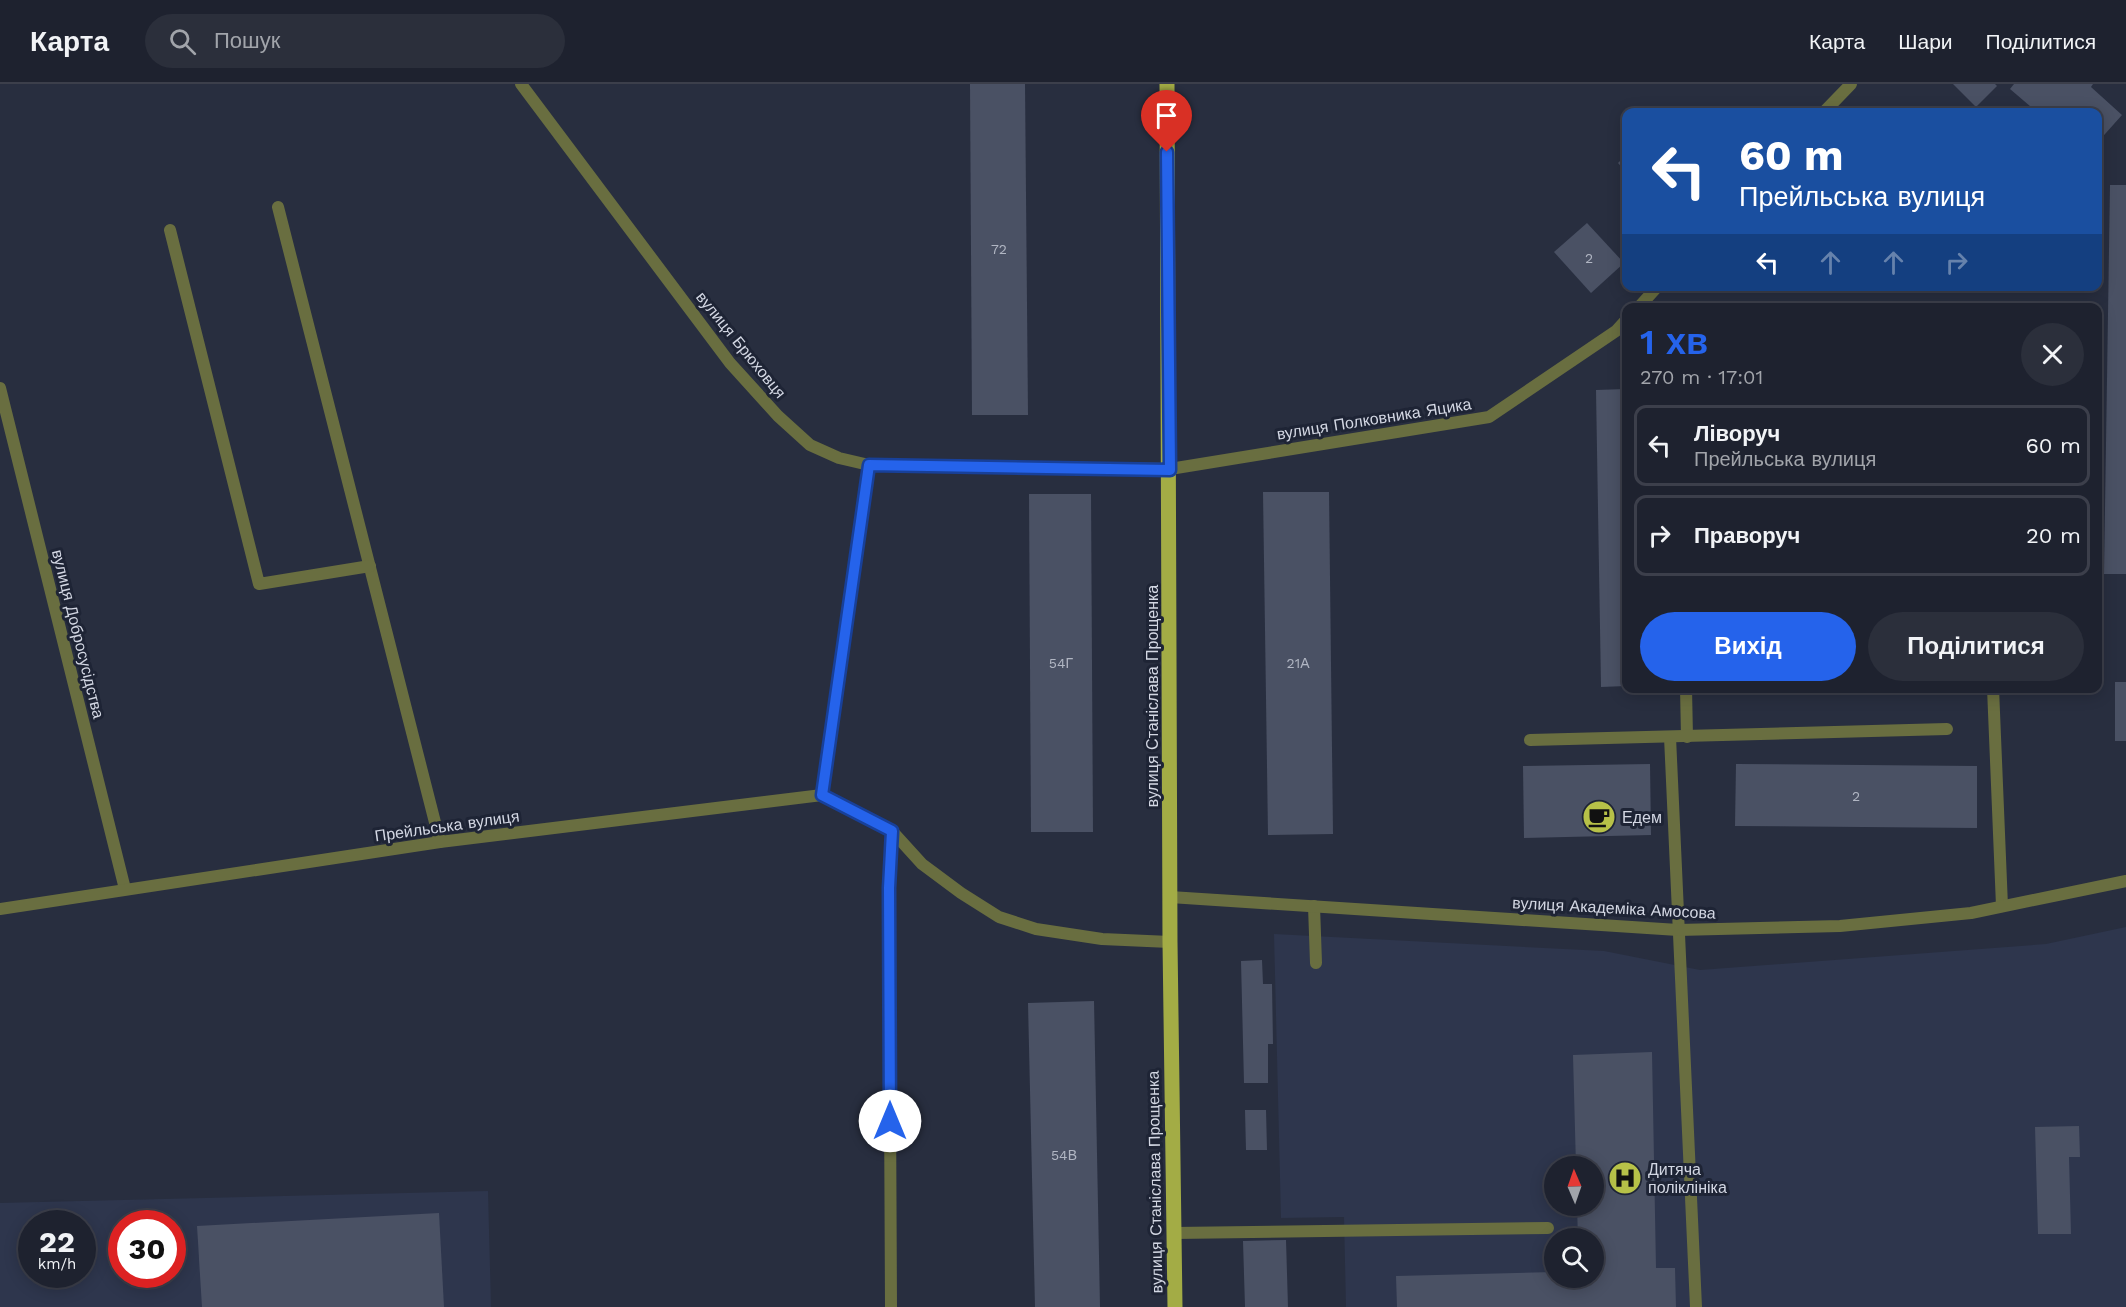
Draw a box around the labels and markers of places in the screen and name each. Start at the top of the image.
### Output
pin [1141,90,1192,152]
cafe icon: Едем [1581,799,1617,835]
place label: Едем [1622,808,1662,827]
hospital icon: Дитяча поліклініка [1607,1160,1643,1196]
place label: Дитяча поліклініка [1648,1160,1727,1197]

